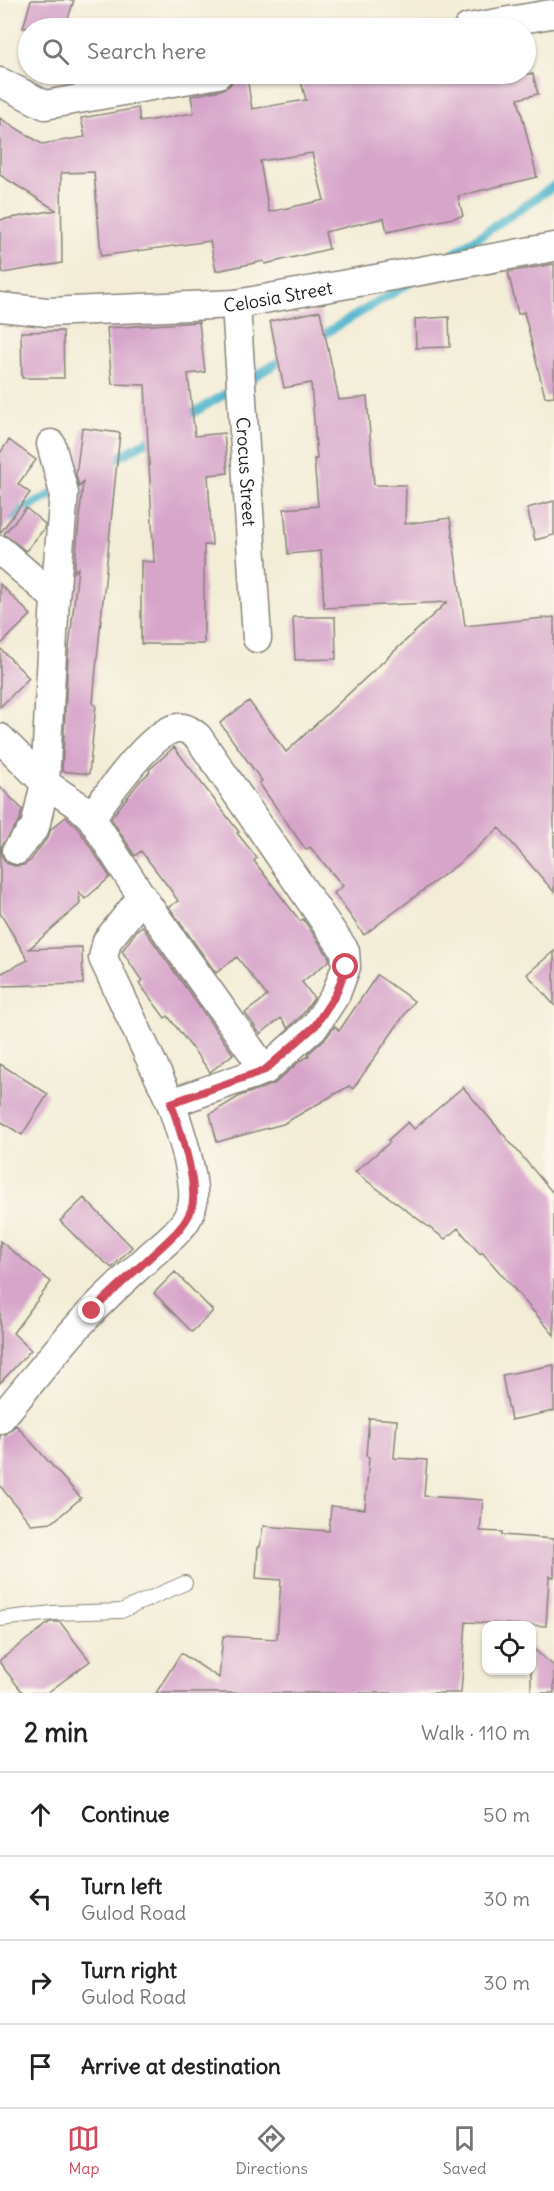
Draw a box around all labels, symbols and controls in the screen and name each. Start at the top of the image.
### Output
search box [18,18,536,84]
icon: search [39,35,72,68]
text: Search here [87,37,206,65]
street label: Celosia Street [223,275,334,316]
street label: Crocus Street [232,416,261,527]
route start [332,953,358,979]
route end [78,1297,104,1323]
map controls [482,1621,536,1675]
button: locate [482,1621,536,1675]
text: 2 min [24,1716,88,1749]
text: Walk · 110 m [421,1720,530,1745]
icon: ahead [24,1798,57,1831]
text: Continue [81,1800,170,1828]
text: 50 m [483,1802,530,1827]
text: Turn left [81,1872,162,1900]
icon: left [24,1882,57,1915]
text: 30 m [483,1886,530,1911]
text: Gulod Road [81,1900,186,1925]
text: Turn right [81,1956,177,1984]
icon: right [24,1966,57,1999]
text: 30 m [483,1970,530,1995]
text: Gulod Road [81,1984,186,2009]
icon: arrive [24,2050,57,2083]
text: Arrive at destination [81,2052,281,2080]
tab: Map [67,2122,100,2178]
tab: Directions [235,2122,308,2178]
tab: Saved [443,2122,487,2178]

